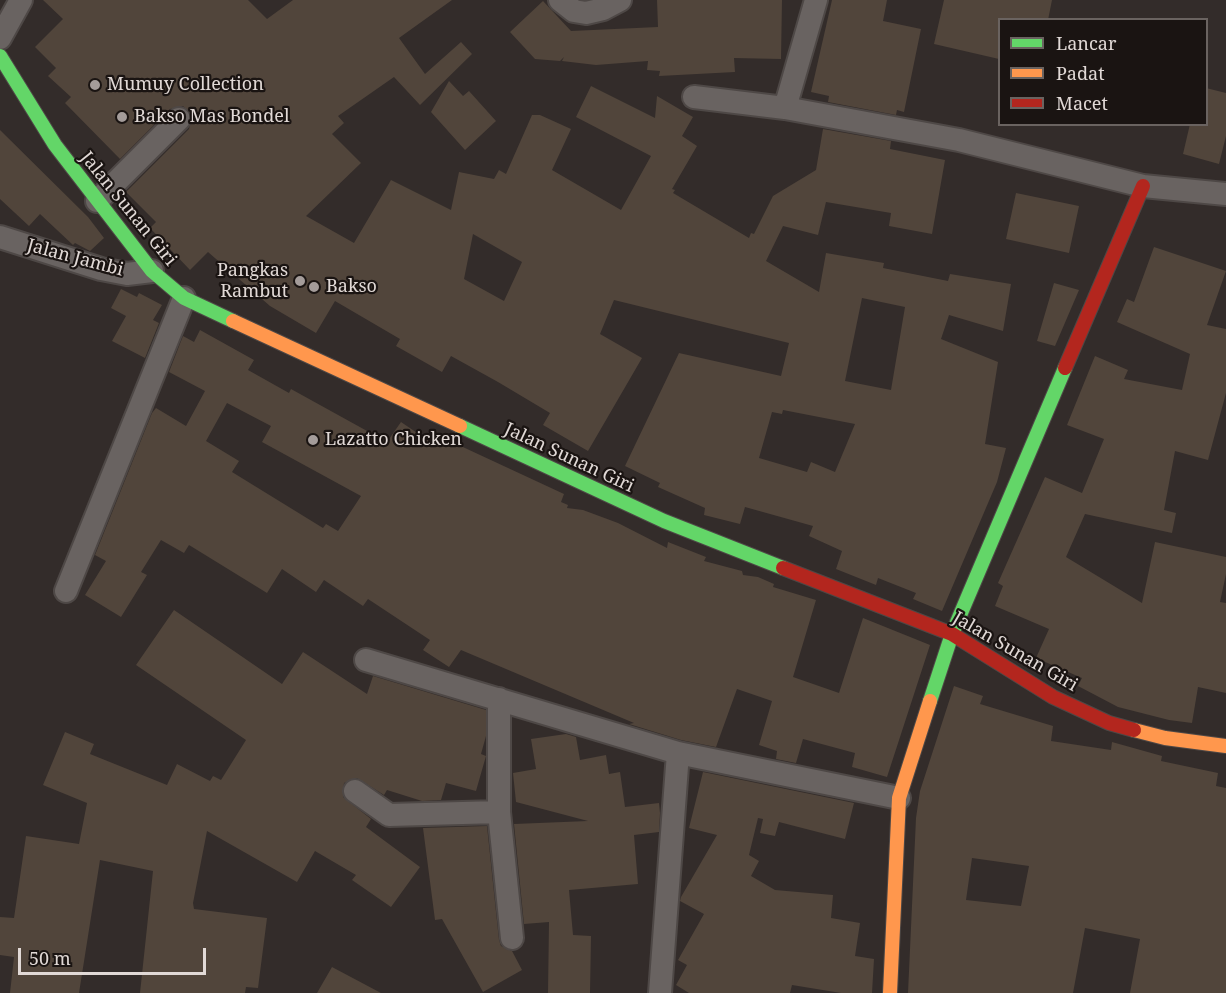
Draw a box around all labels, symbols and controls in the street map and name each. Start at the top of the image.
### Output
legend [998,18,1208,126]
text: Lancar [1056,31,1116,55]
text: Padat [1056,61,1105,85]
place label: Mumuy Collection [107,74,264,96]
marker: Mumuy Collection [88,78,102,92]
text: Macet [1056,91,1108,115]
place label: Bakso Mas Bondel [134,106,289,128]
marker: Bakso Mas Bondel [115,110,129,124]
street label: Jalan Sunan Giri [75,148,181,270]
street label: Jalan Jambi [24,235,126,281]
place label: Pangkas Rambut [217,260,288,302]
marker: Pangkas Rambut [293,274,307,288]
place label: Bakso [326,276,377,298]
marker: Bakso [307,280,321,294]
street label: Jalan Sunan Giri [501,418,637,498]
place label: Lazatto Chicken [325,429,462,451]
marker: Lazatto Chicken [306,433,320,447]
street label: Jalan Sunan Giri [949,607,1081,697]
scale bar [21,936,208,974]
text: 50 m [29,946,71,970]

